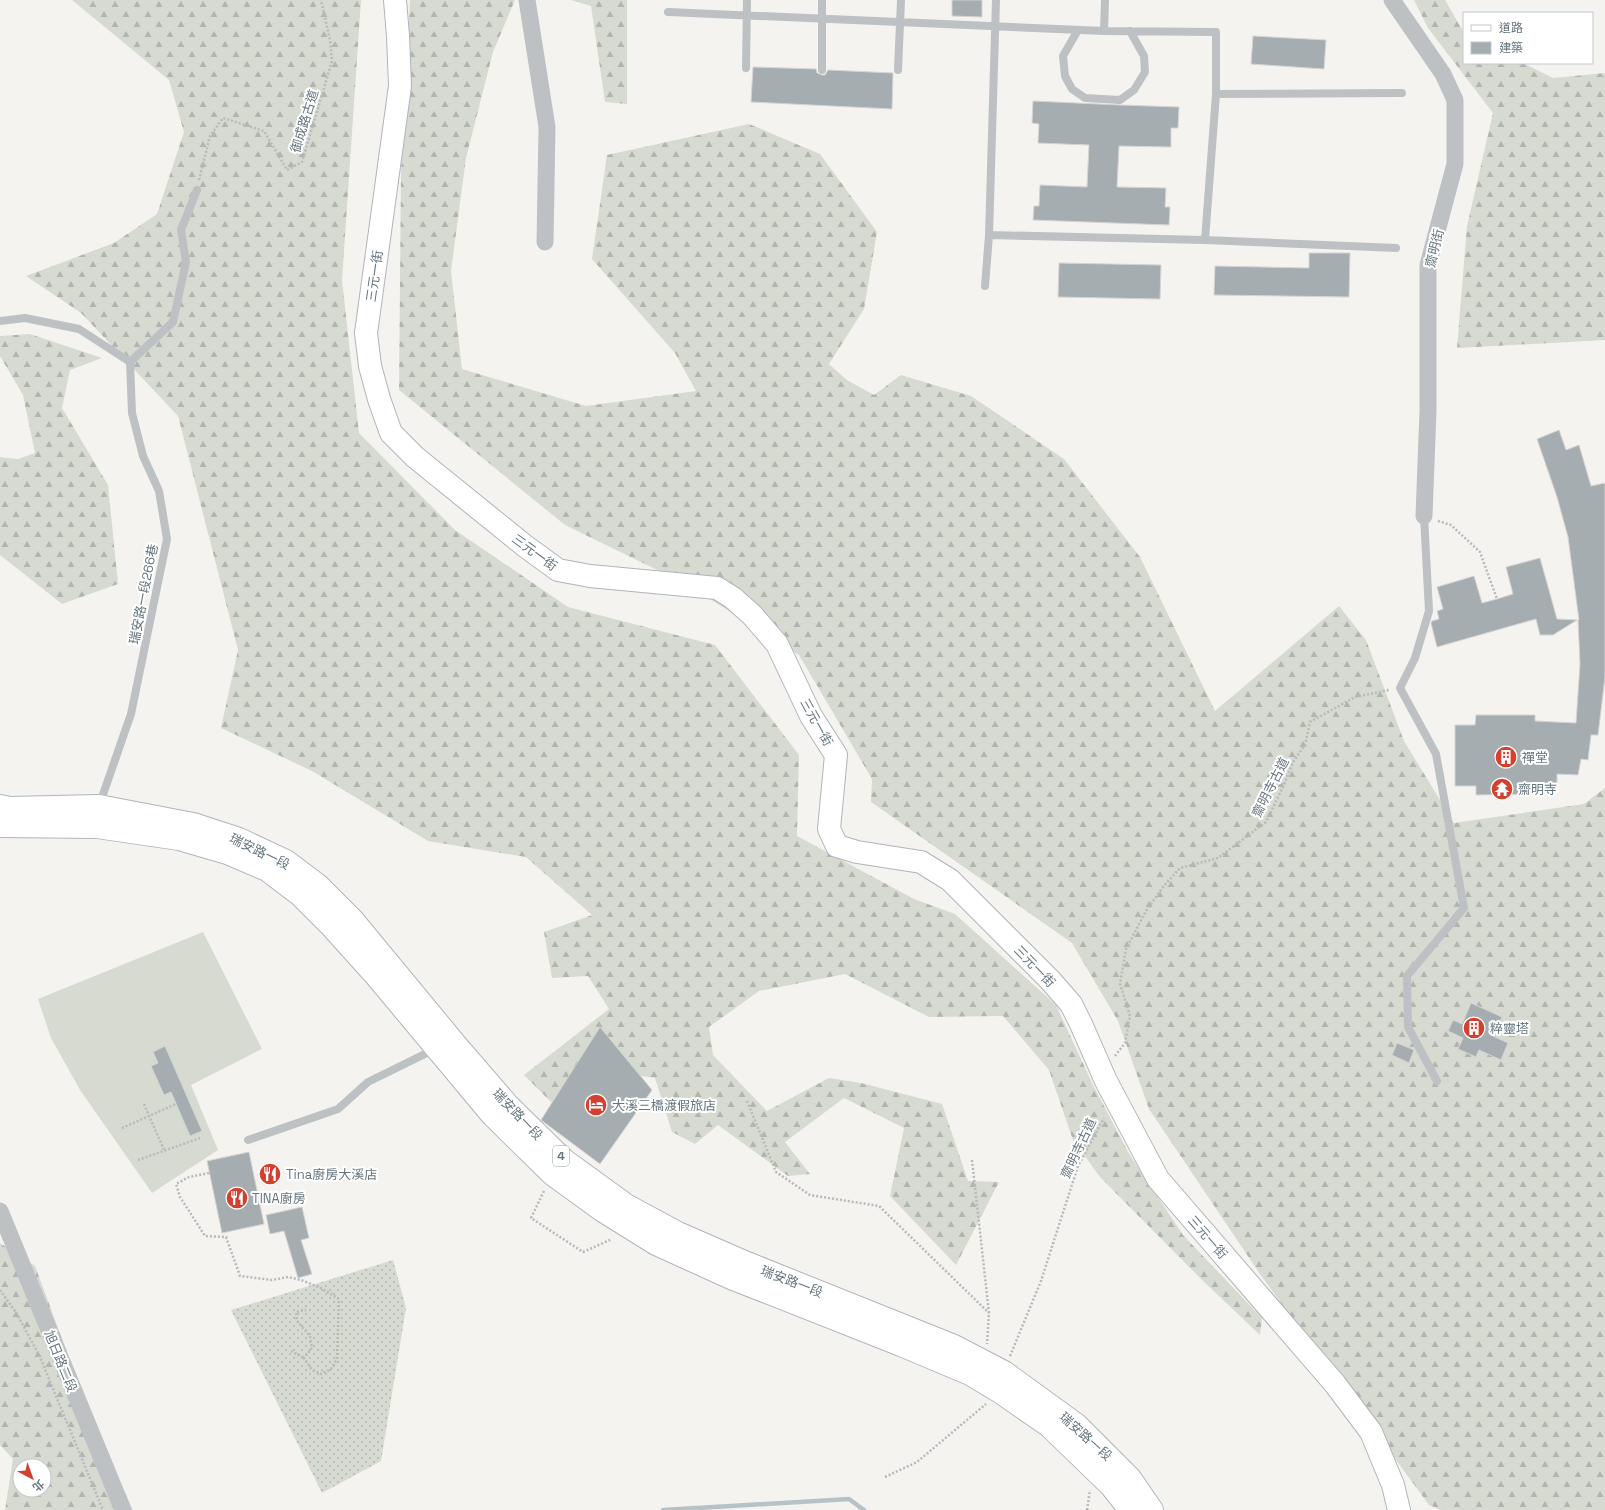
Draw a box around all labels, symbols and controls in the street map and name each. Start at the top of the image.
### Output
legend [1463,12,1593,64]
text: 道路 [1499,20,1523,36]
text: 建築 [1499,40,1523,56]
street label: 御成路古道 [287,88,322,155]
street label: 齋明街 [1422,227,1447,269]
street label: 三元一街 [362,249,387,303]
street label: 三元一街 [509,530,561,575]
street label: 瑞安路一段266巷 [125,543,162,646]
street label: 三元一街 [797,695,837,749]
building icon: 禪堂 [1493,744,1519,770]
place label: 禪堂 [1522,749,1548,766]
street label: 齋明寺古道 [1248,754,1293,820]
temple icon: 齋明寺 [1489,776,1515,802]
place label: 齋明寺 [1518,781,1557,798]
street label: 瑞安路一段 [227,830,293,873]
street label: 三元一街 [1010,942,1059,991]
building icon: 粹靈塔 [1461,1015,1487,1041]
place label: 粹靈塔 [1490,1020,1529,1037]
street label: 瑞安路一段 [489,1085,546,1144]
hotel icon: 大溪三橋渡假旅店 [583,1092,609,1118]
place label: 大溪三橋渡假旅店 [612,1097,716,1114]
street label: 齋明寺古道 [1057,1115,1100,1181]
road number: 4 [553,1146,569,1166]
restaurant icon: Tina廚房大溪店 [257,1161,283,1187]
place label: Tina廚房大溪店 [286,1166,377,1183]
restaurant icon: TINA廚房 [224,1185,250,1211]
place label: TINA廚房 [252,1190,306,1207]
street label: 三元一街 [1184,1212,1231,1263]
street label: 瑞安路一段 [758,1262,825,1301]
street label: 旭日路二段 [40,1328,81,1395]
street label: 瑞安路一段 [1056,1408,1116,1464]
north arrow [12,1458,52,1498]
text: 北 [30,1477,47,1494]

